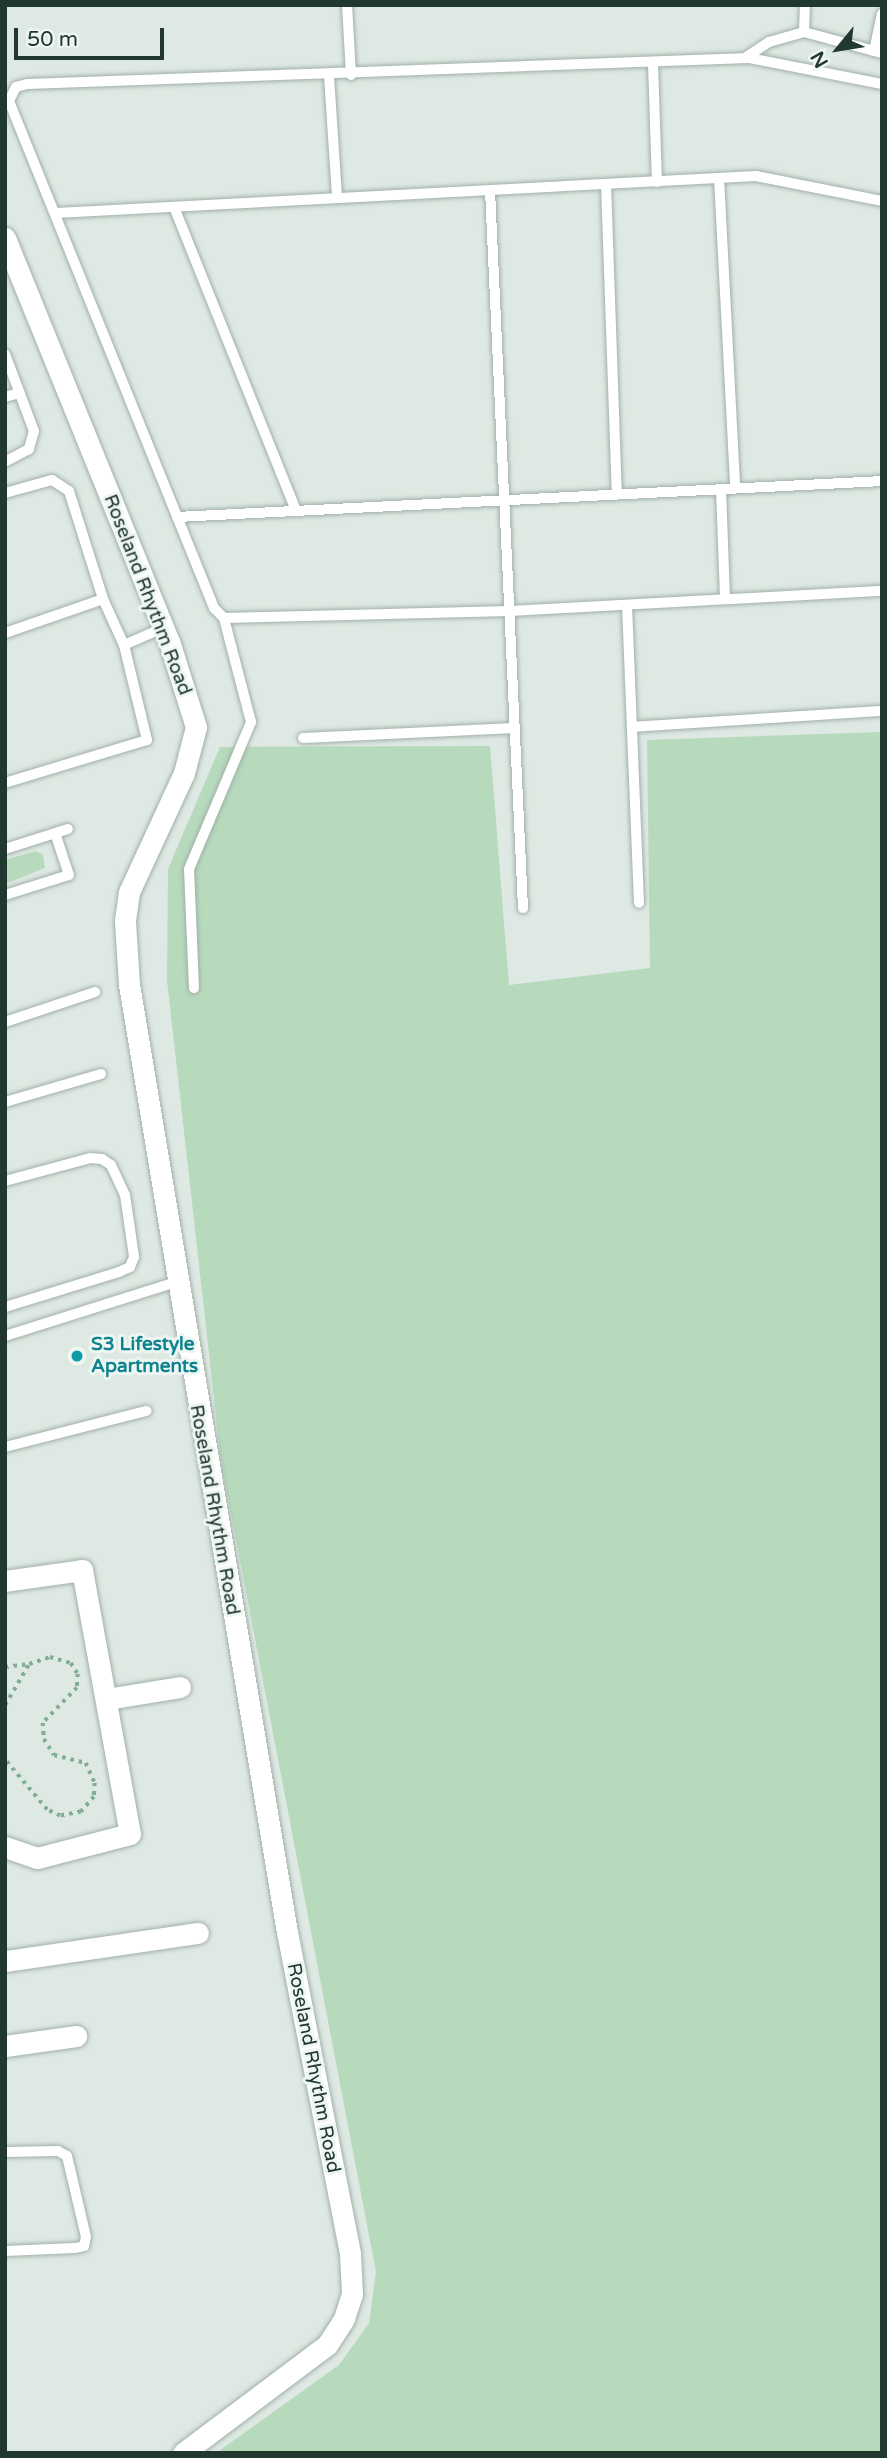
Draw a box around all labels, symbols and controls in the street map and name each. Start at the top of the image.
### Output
scale bar [18,14,168,58]
north arrow [803,14,873,84]
text: 50 m [27,27,78,52]
text: N [806,47,833,72]
street label: Roseland Rhythm Road [98,491,196,699]
place label: S3 Lifestyle Apartments [91,1334,198,1378]
marker: S3 Lifestyle Apartments [69,1348,85,1364]
street label: Roseland Rhythm Road [184,1403,244,1617]
street label: Roseland Rhythm Road [281,1961,345,2175]

